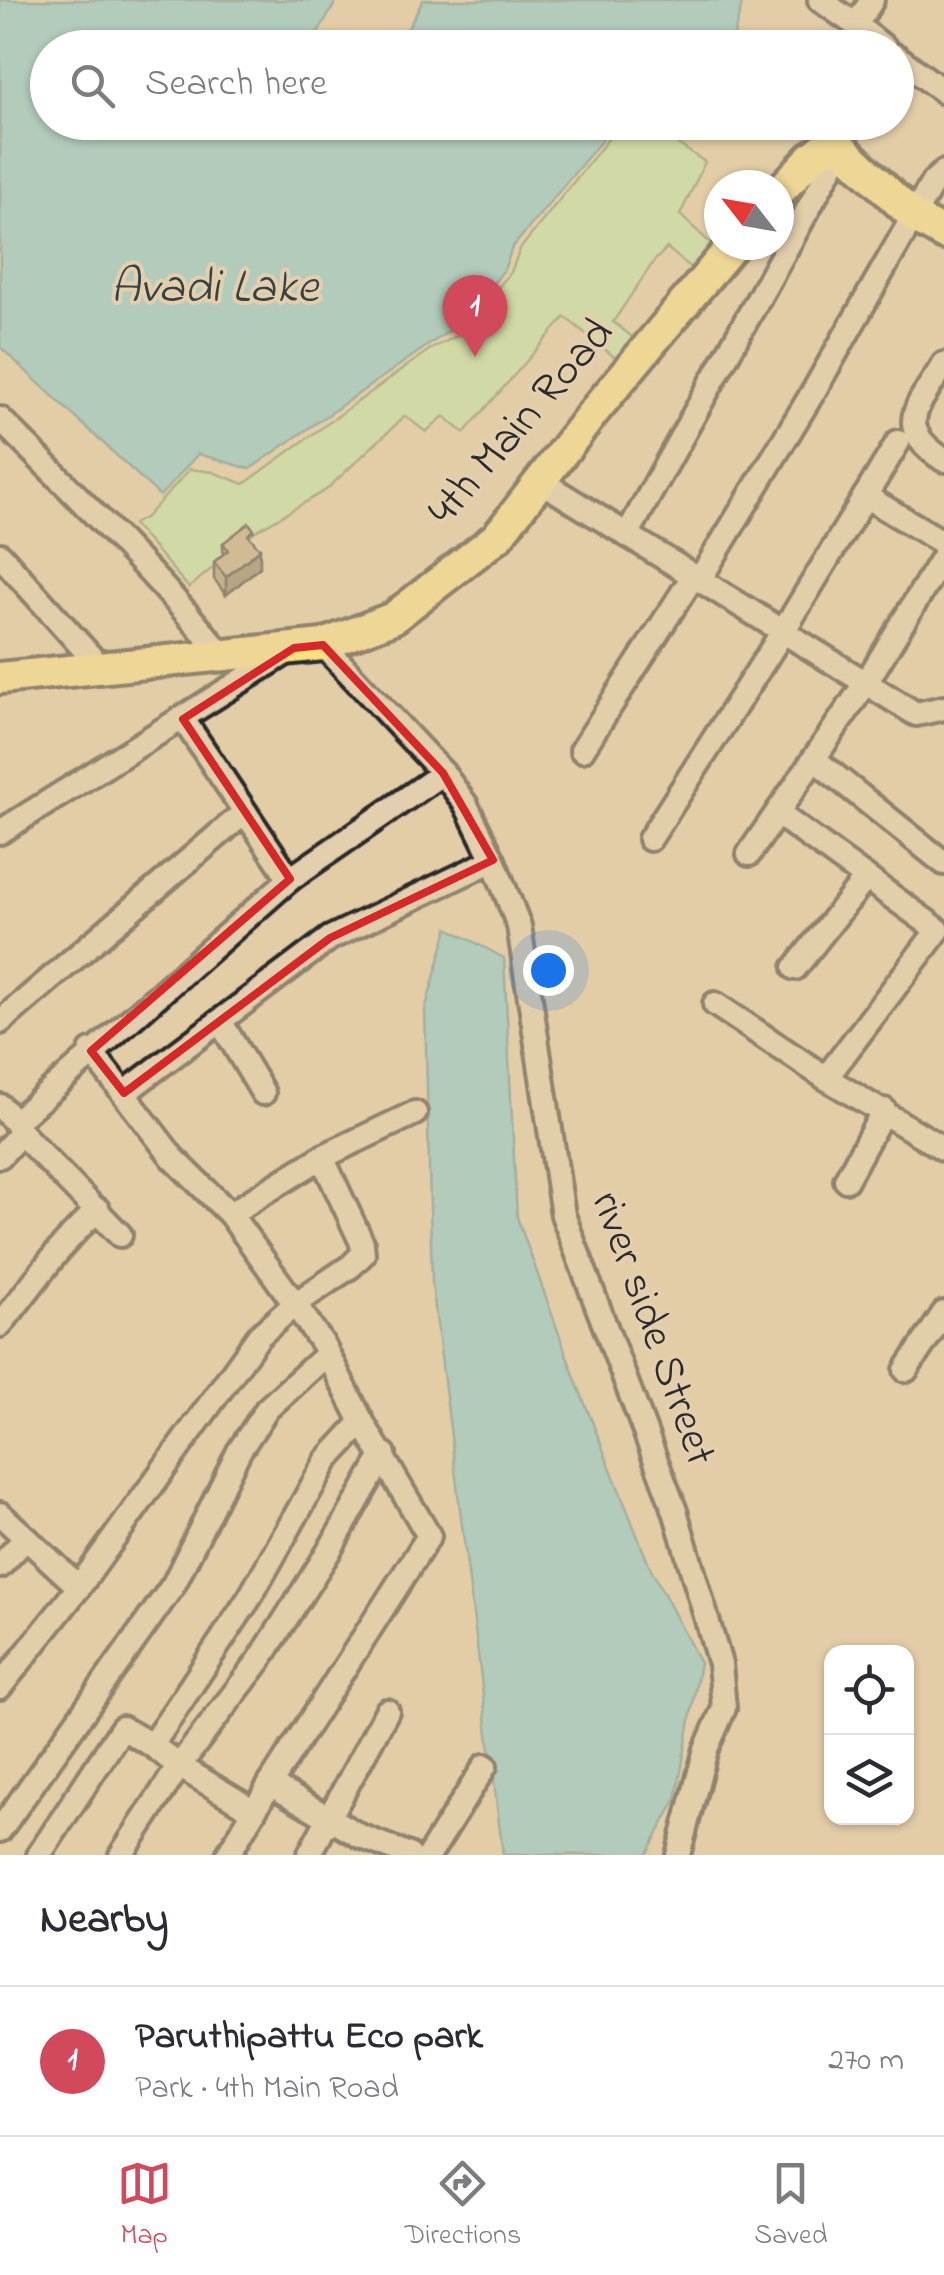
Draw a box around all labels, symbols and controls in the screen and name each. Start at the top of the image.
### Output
search box [30,30,914,140]
text: Search here [145,57,327,113]
icon: search [65,58,120,113]
north arrow [704,170,794,260]
water label: Avadi Lake [110,254,320,324]
pin: 1 [442,274,508,357]
street label: 4th Main Road [413,304,631,542]
your location [523,945,574,996]
street label: river side Street [572,1183,732,1475]
map controls [824,1645,914,1825]
button: locate [824,1645,914,1735]
button: layers [824,1735,914,1825]
text: Nearby [40,1890,168,1951]
text: Paruthipattu Eco park [135,2010,483,2066]
text: 1 [67,2038,78,2085]
text: 270 m [828,2038,904,2085]
text: Park · 4th Main Road [135,2066,399,2113]
tab: Map [117,2156,172,2257]
tab: Directions [405,2156,521,2257]
tab: Saved [754,2156,827,2257]

